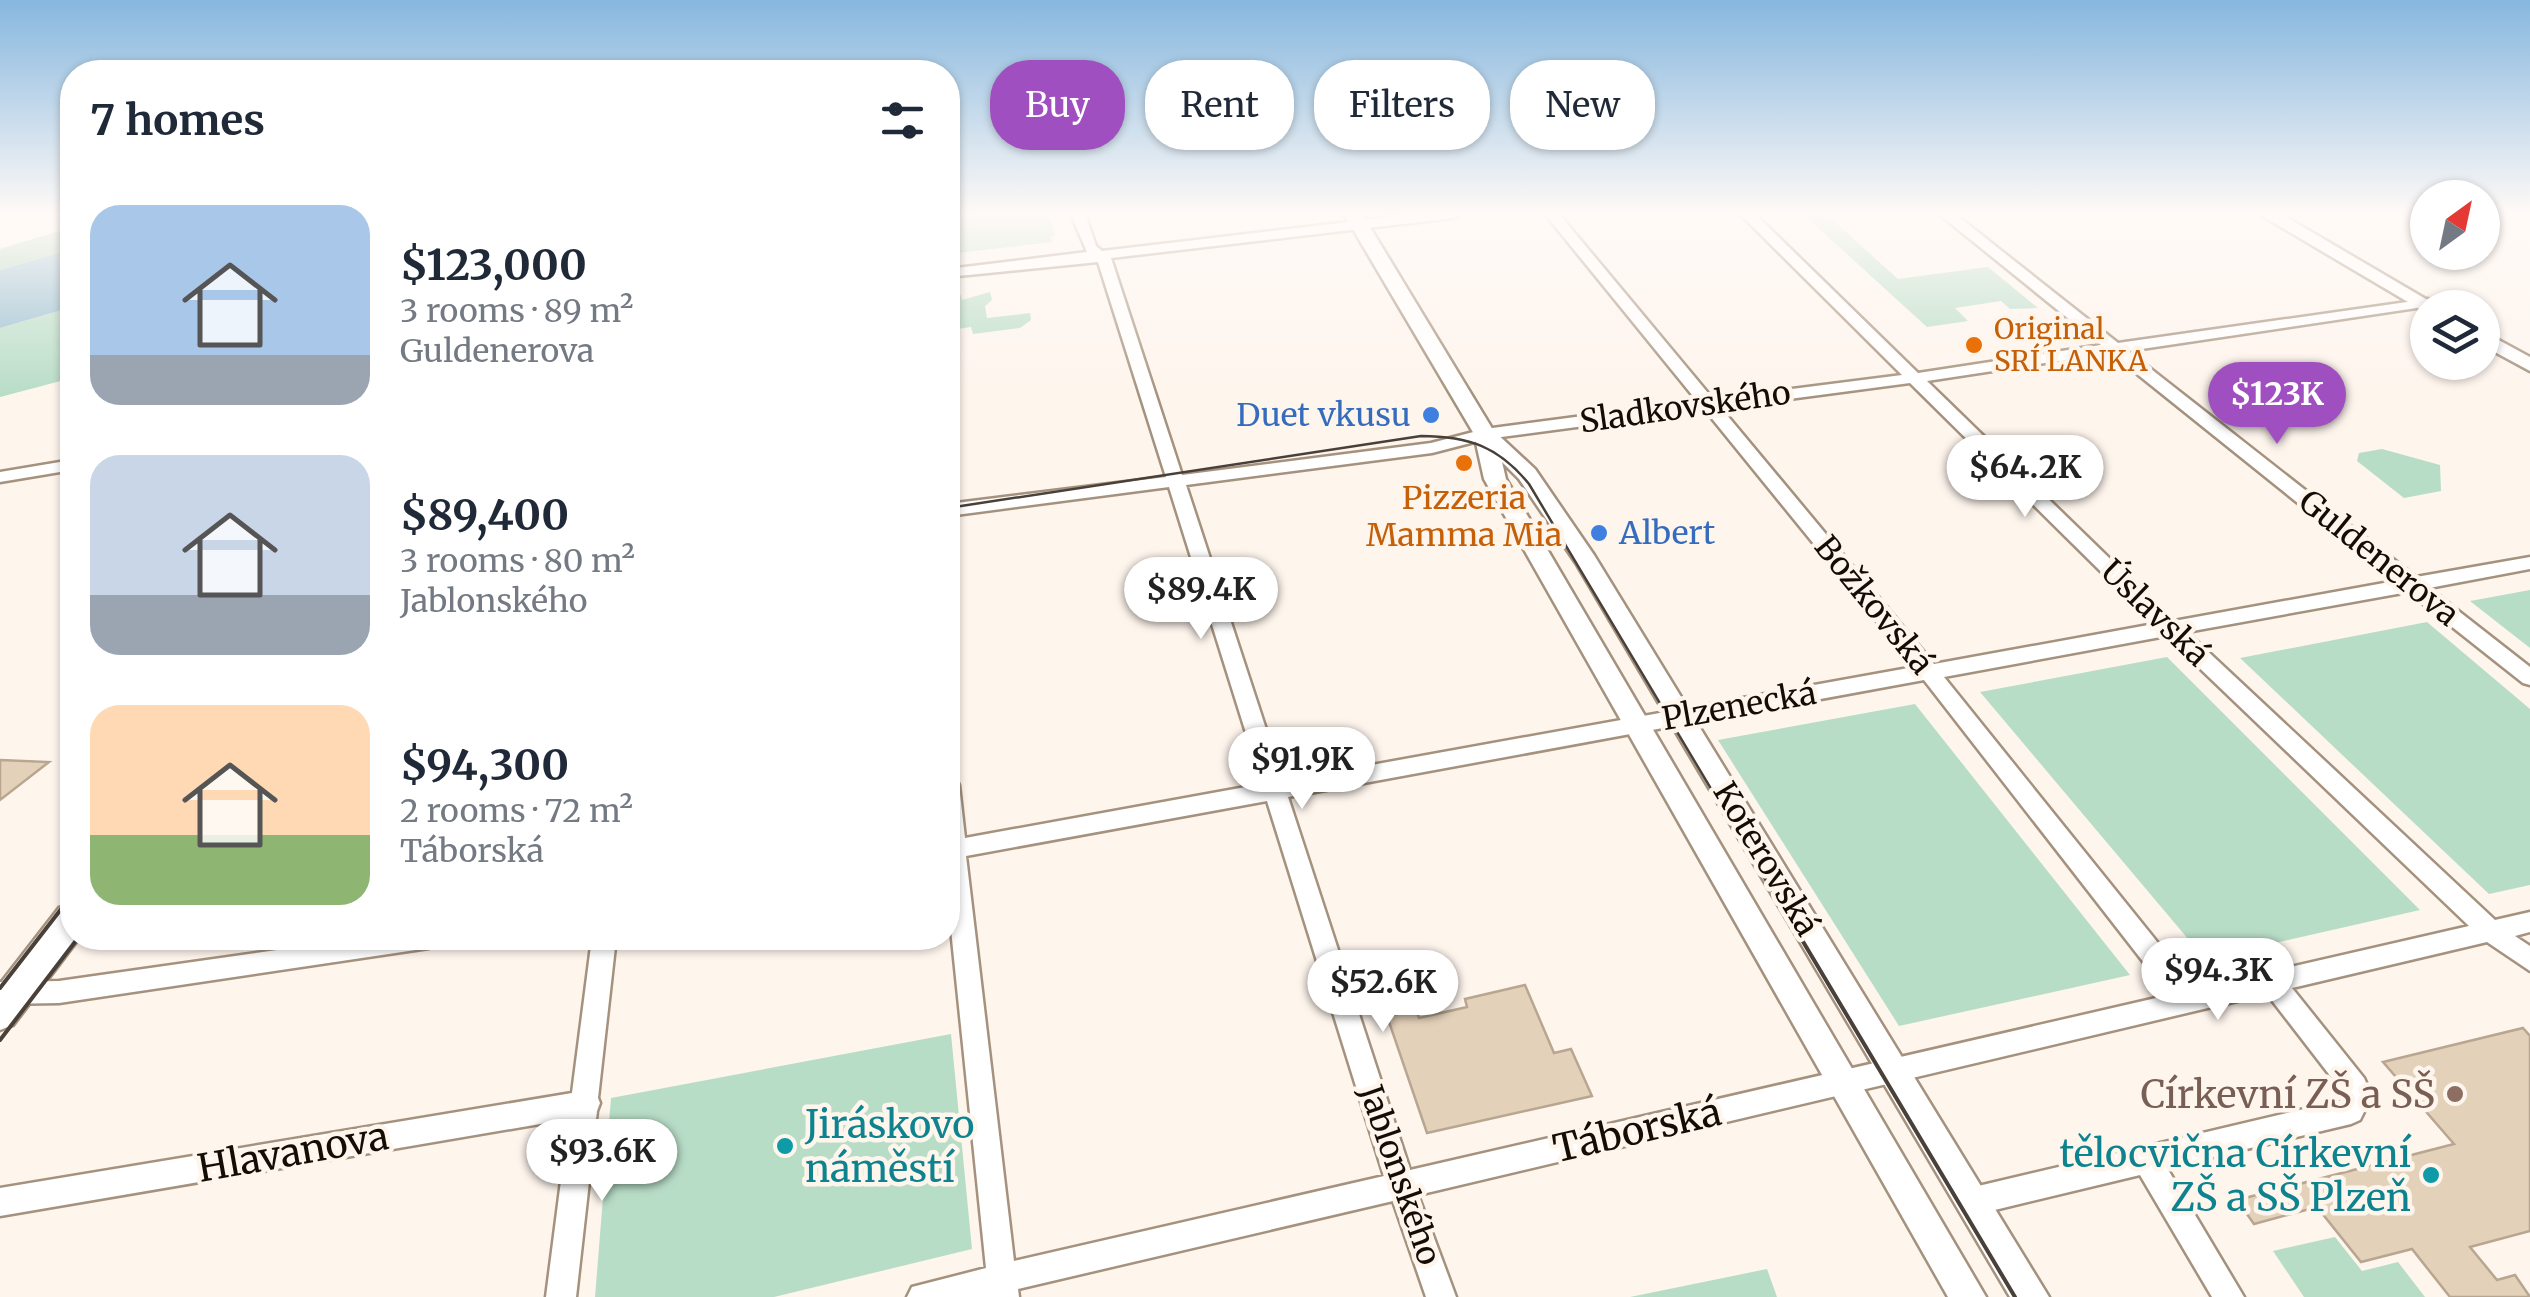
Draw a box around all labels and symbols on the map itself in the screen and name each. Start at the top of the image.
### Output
north arrow [2410,180,2500,270]
place label: Original SRÍ LANKA [1994,311,2148,379]
marker: Original SRÍ LANKA [1963,334,1985,356]
pin: $123K [2207,362,2347,447]
street label: Sladkovského [1577,372,1793,442]
place label: Duet vkusu [1236,395,1411,435]
marker: Duet vkusu [1420,404,1442,426]
pin: $64.2K [1944,435,2106,520]
marker: Pizzeria Mamma Mia [1453,452,1475,474]
place label: Pizzeria Mamma Mia [1366,478,1562,555]
street label: Guldenerova [2291,481,2467,635]
place label: Albert [1618,513,1716,553]
marker: Albert [1588,522,1610,544]
street label: Božkovská [1806,528,1942,682]
street label: Úslavská [2092,551,2218,675]
pin: $89.4K [1120,557,1282,642]
street label: Plzenecká [1659,673,1819,739]
pin: $91.9K [1221,727,1383,812]
street label: Koterovská [1704,775,1828,943]
pin: $94.3K [2137,938,2299,1023]
pin: $52.6K [1302,950,1464,1035]
place label: Církevní ZŠ a SŠ [2140,1070,2435,1118]
street label: Jablonského [1350,1079,1449,1270]
marker: Církevní ZŠ a SŠ [2444,1083,2466,1105]
street label: Táborská [1548,1088,1726,1172]
place label: Jiráskovo náměstí [804,1101,974,1192]
street label: Hlavanova [194,1112,392,1192]
pin: $93.6K [521,1119,683,1204]
place label: tělocvična Církevní ZŠ a SŠ Plzeň [2060,1130,2412,1221]
marker: Jiráskovo náměstí [774,1135,796,1157]
marker: tělocvična Církevní ZŠ a SŠ Plzeň [2420,1164,2442,1186]

